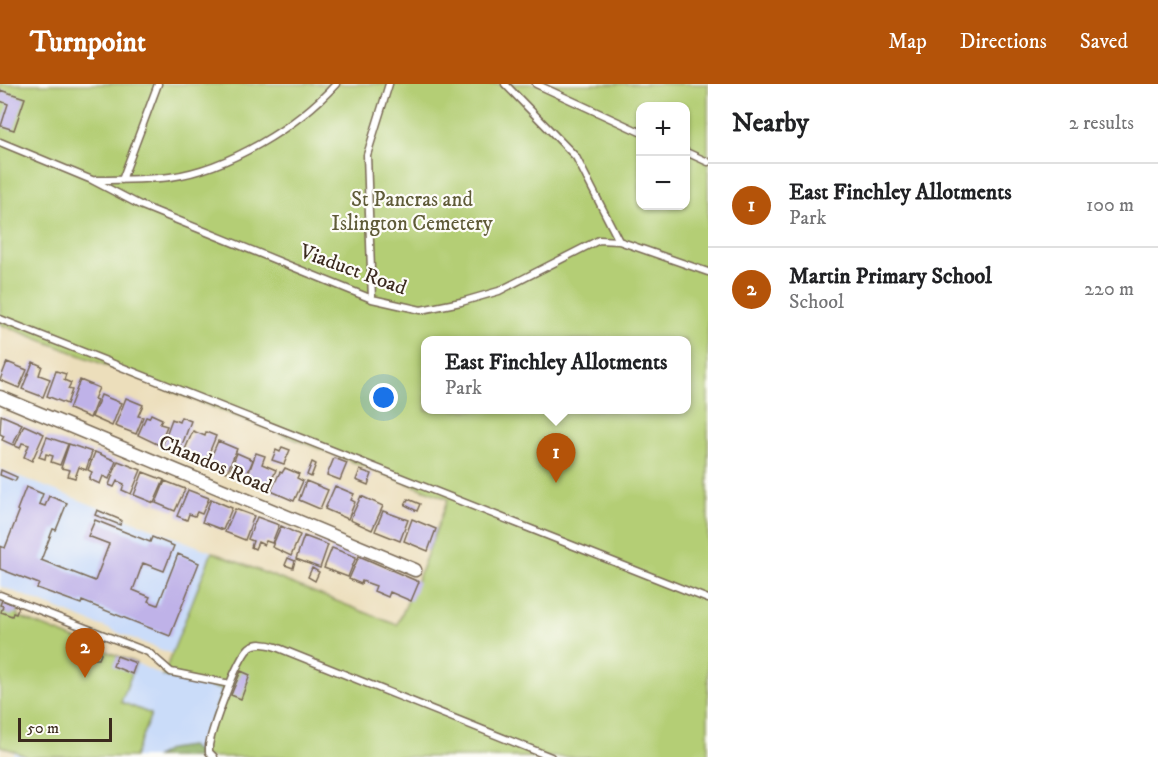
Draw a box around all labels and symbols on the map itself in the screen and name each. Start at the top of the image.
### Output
park label: St Pancras and Islington Cemetery [331,187,494,237]
street label: Viaduct Road [295,238,410,302]
your location [369,383,398,412]
street label: Chandos Road [154,429,276,501]
pin: 1 [536,434,576,483]
pin: 2 [66,628,104,678]
scale bar [18,715,112,742]

